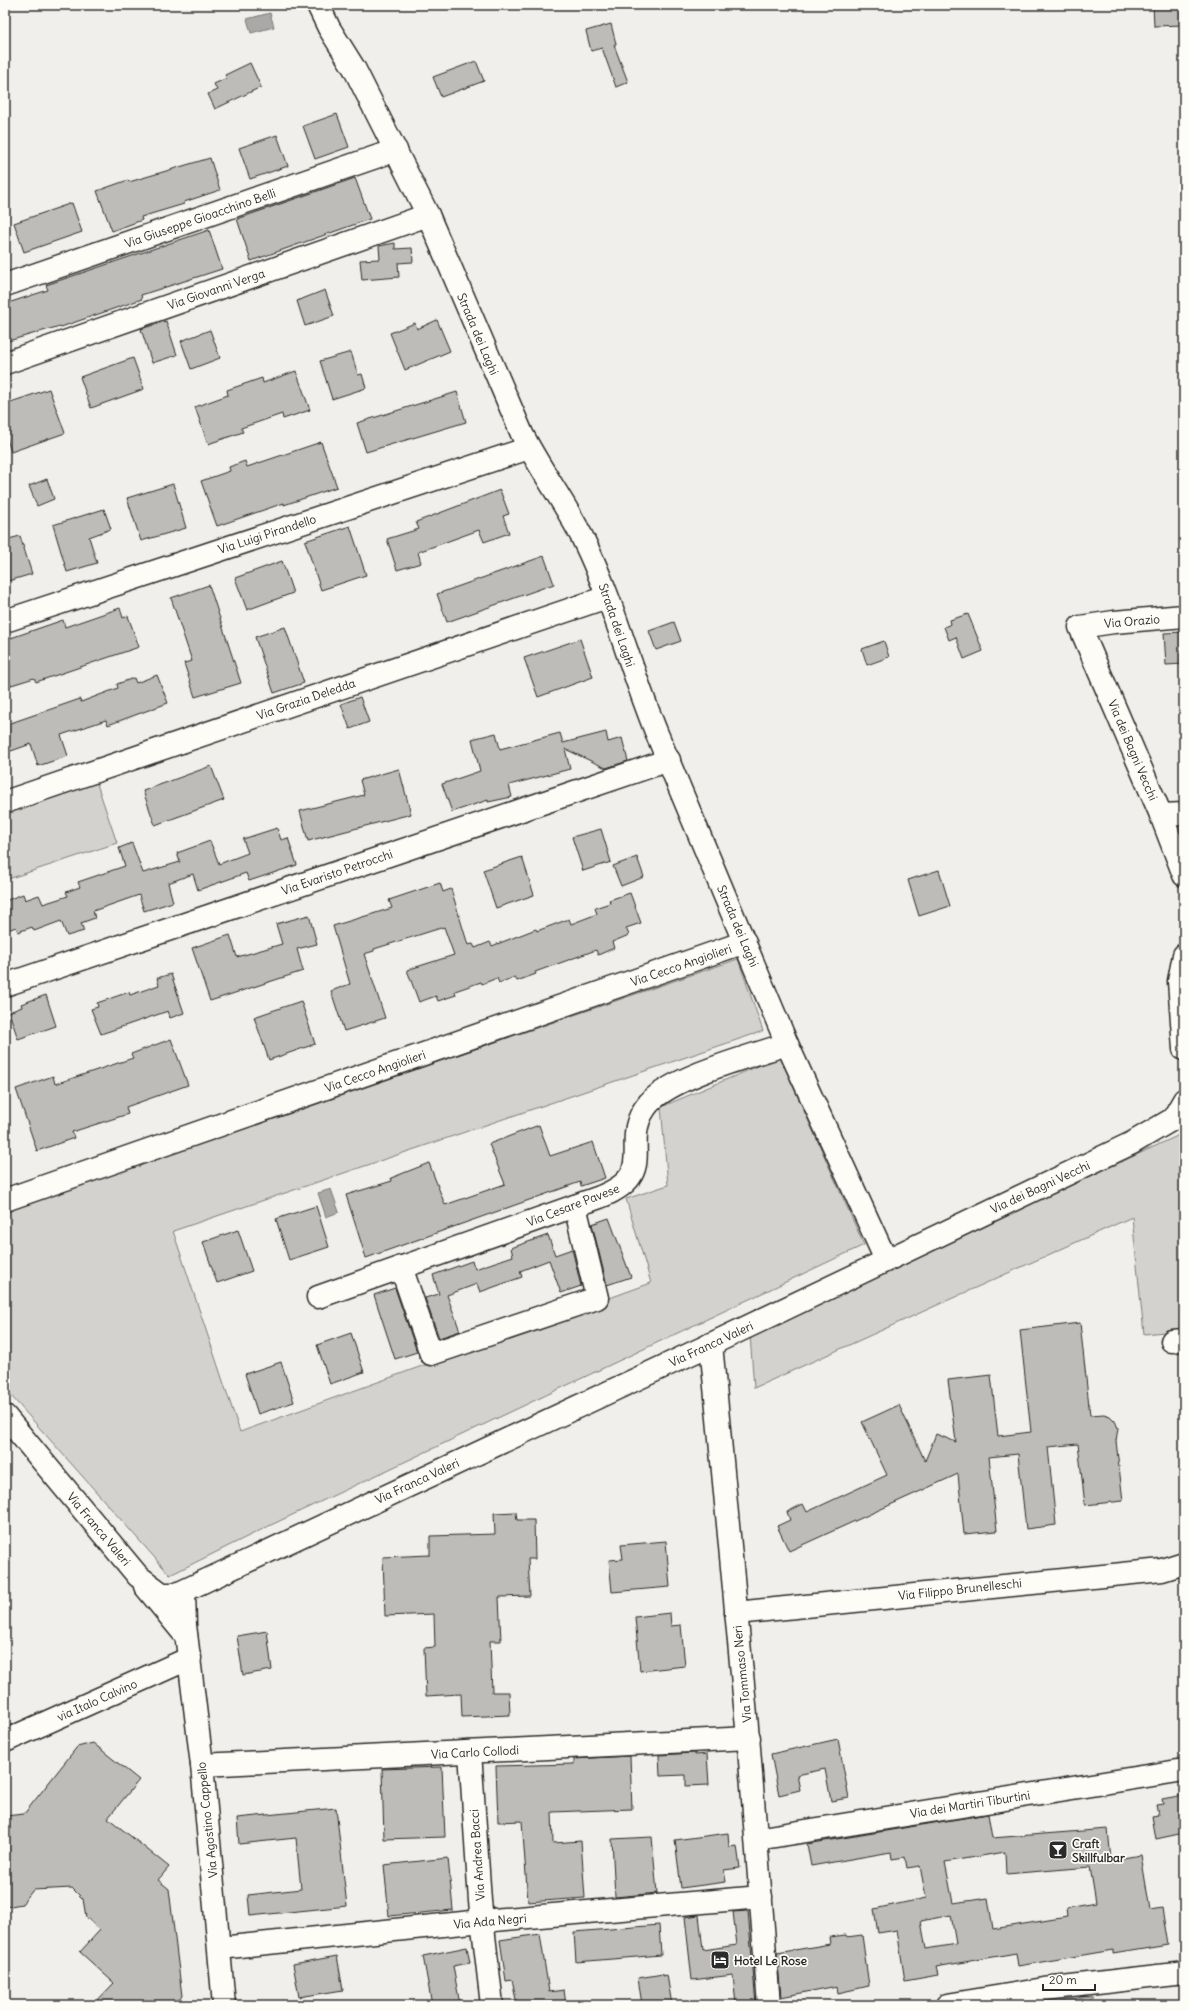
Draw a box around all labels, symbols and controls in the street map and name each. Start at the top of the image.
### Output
street label: Via Giuseppe Gioacchino Belli [123,185,277,251]
street label: Via Giovanni Verga [165,265,267,313]
street label: Strada dei Laghi [454,291,502,377]
street label: Via Luigi Pirandello [216,511,318,557]
street label: Strada dei Laghi [596,581,638,669]
street label: Via Orazio [1103,611,1161,631]
street label: Via Grazia Deledda [255,675,357,723]
street label: Via dei Bagni Vecchi [1105,697,1161,803]
street label: Via Evaristo Petrocchi [279,846,395,898]
street label: Strada dei Laghi [714,883,762,969]
street label: Via Cecco Angiolieri [629,941,733,989]
street label: Via Cecco Angiolieri [323,1047,427,1095]
street label: Via dei Bagni Vecchi [988,1157,1092,1217]
street label: Via Cesare Pavese [525,1180,621,1230]
street label: Via Franca Valeri [667,1318,755,1370]
street label: Via Franca Valeri [373,1455,461,1507]
street label: Via Franca Valeri [64,1489,134,1569]
street label: Via Filippo Brunelleschi [897,1575,1023,1603]
street label: Via Tommaso Neri [729,1625,755,1723]
street label: via Italo Calvino [55,1676,140,1724]
street label: Via Carlo Collodi [431,1742,519,1762]
street label: Via Agostino Cappello [193,1761,221,1879]
street label: Via dei Martiri Tiburtini [909,1787,1031,1821]
street label: Via Andrea Bacci [466,1809,488,1901]
place label: Craft Skillfulbar [1072,1836,1125,1865]
bar icon: Craft Skillfulbar [1047,1839,1069,1861]
street label: Via Ada Negri [453,1910,527,1932]
hotel icon: Hotel Le Rose [709,1949,731,1971]
place label: Hotel Le Rose [734,1953,807,1968]
scale bar [1043,1966,1095,1992]
text: 20 m [1049,1972,1077,1987]

